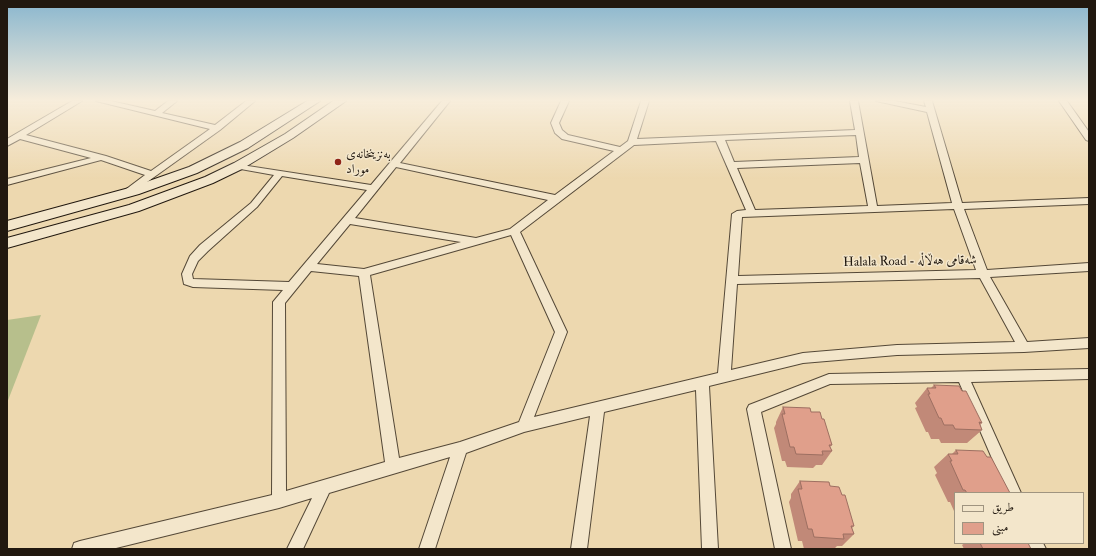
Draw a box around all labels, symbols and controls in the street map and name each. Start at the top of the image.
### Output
place label: بەنزینخانەی موراد [346,147,391,178]
marker: بەنزینخانەی موراد [333,157,343,167]
street label: Halala Road - شەقامی هەڵاڵە [843,253,977,271]
legend [954,492,1084,544]
text: طريق [992,500,1014,515]
text: مبنى [992,520,1008,535]

